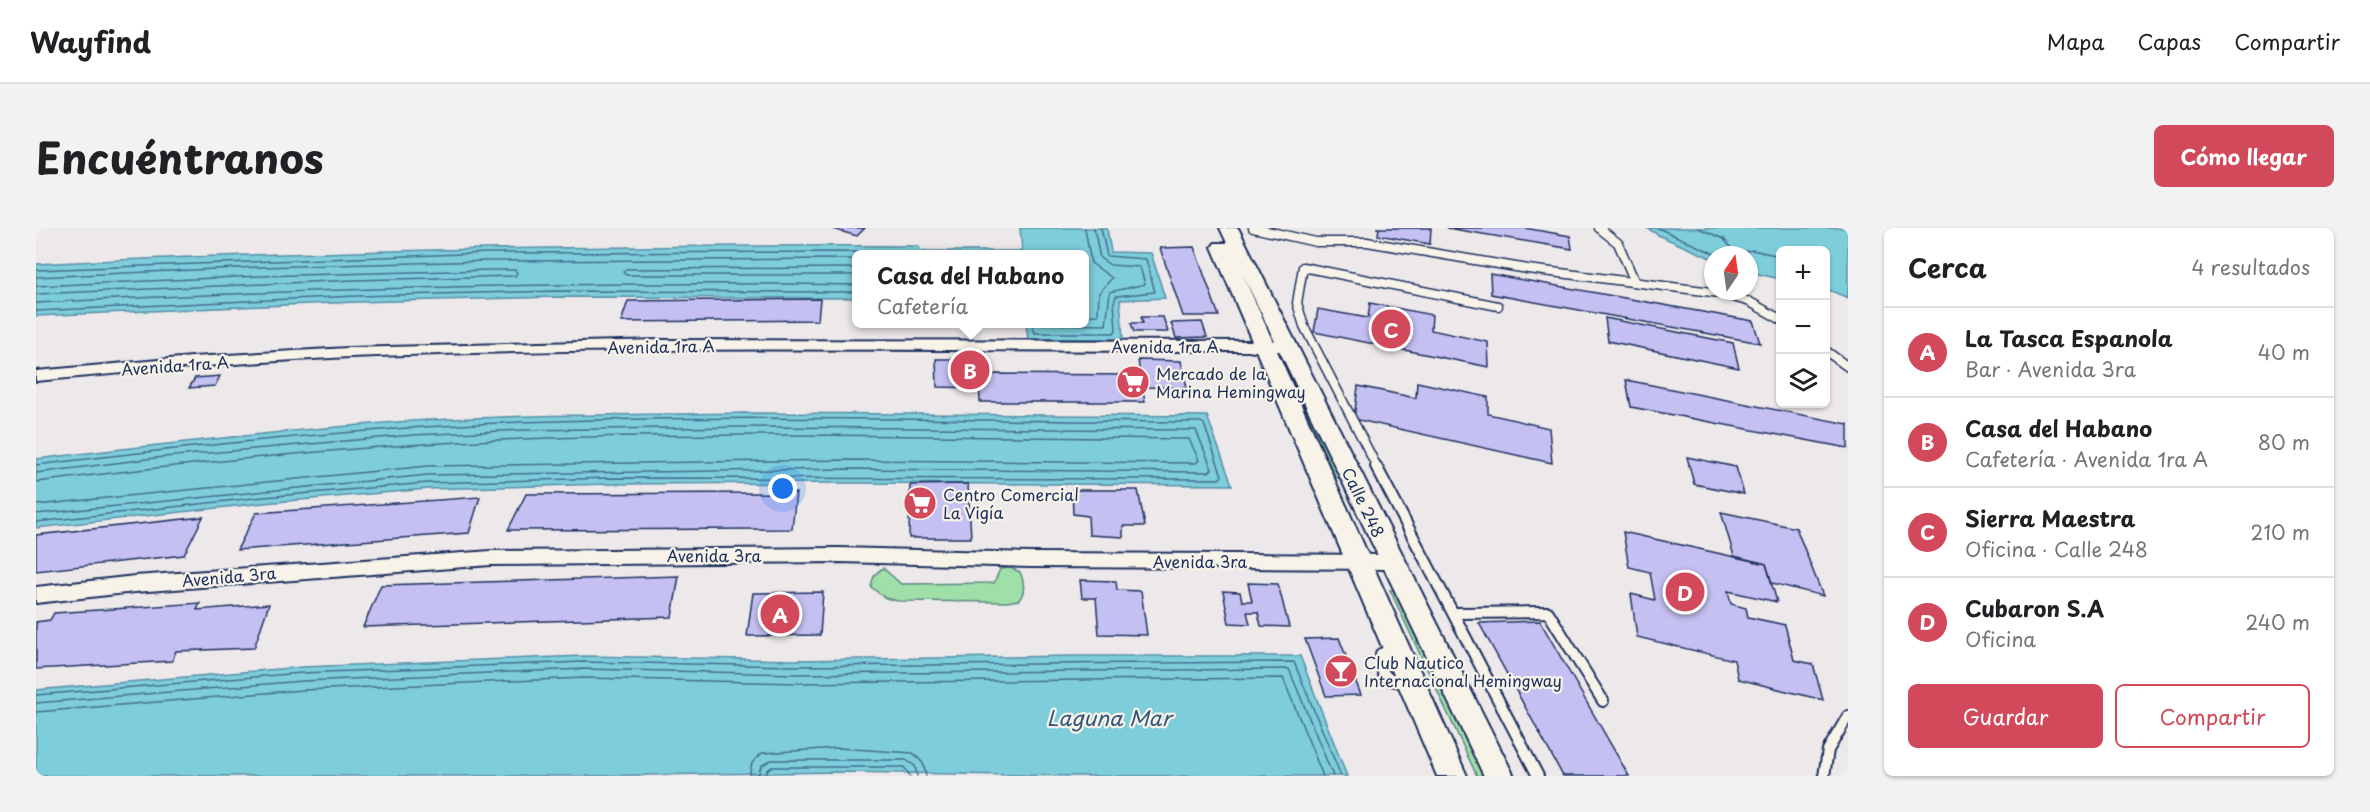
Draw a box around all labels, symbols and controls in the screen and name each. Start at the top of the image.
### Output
text: Wayfind [30,20,151,63]
text: Mapa [2047,25,2105,57]
text: Capas [2138,25,2201,57]
text: Compartir [2234,25,2340,57]
text: Encuéntranos [36,125,324,188]
button: Cómo llegar [2154,125,2334,187]
north arrow [1704,246,1758,300]
map controls [1776,246,1830,408]
button: + [1776,246,1830,300]
text: Cerca [1908,248,1987,287]
popup [852,250,1089,328]
text: 4 resultados [2192,252,2310,282]
text: Casa del Habano [877,258,1064,291]
text: Cafetería [877,291,968,321]
button: − [1776,300,1830,354]
pin: C [1372,306,1410,352]
text: La Tasca Espanola [1965,321,2173,354]
street label: Avenida 1ra A [607,333,715,359]
street label: Avenida 1ra A [1111,334,1219,358]
text: A [1920,337,1935,367]
text: 40 m [2258,337,2310,367]
pin: B [950,348,990,392]
street label: Avenida 1ra A [121,349,229,381]
button: layers [1776,354,1830,408]
text: Bar · Avenida 3ra [1965,354,2136,384]
place label: Mercado de la Marina Hemingway [1156,361,1306,403]
supermarket icon: Mercado de la Marina Hemingway [1115,364,1151,400]
text: Casa del Habano [1965,411,2152,444]
text: B [1921,427,1934,457]
text: 80 m [2258,427,2310,457]
text: Cafetería · Avenida 1ra A [1965,444,2208,474]
street label: Calle 248 [1337,463,1391,541]
your location [768,474,797,503]
place label: Centro Comercial La Vigía [943,482,1079,524]
supermarket icon: Centro Comercial La Vigía [902,485,938,521]
text: Sierra Maestra [1965,501,2136,534]
text: C [1920,517,1935,547]
text: 210 m [2251,517,2310,547]
text: Oficina · Calle 248 [1965,534,2148,564]
street label: Avenida 3ra [667,543,761,567]
street label: Avenida 3ra [1153,549,1247,573]
street label: Avenida 3ra [181,560,277,592]
pin: D [1666,570,1704,614]
text: Cubaron S.A [1965,591,2104,624]
pin: A [760,592,800,636]
text: D [1920,607,1935,637]
text: 240 m [2245,607,2310,637]
text: Oficina [1965,624,2036,654]
place label: Club Nautico Internacional Hemingway [1364,650,1562,692]
bar icon: Club Nautico Internacional Hemingway [1323,653,1359,689]
button: Guardar [1908,684,2103,748]
button: Compartir [2115,684,2310,748]
water label: Laguna Mar [1047,701,1175,733]

